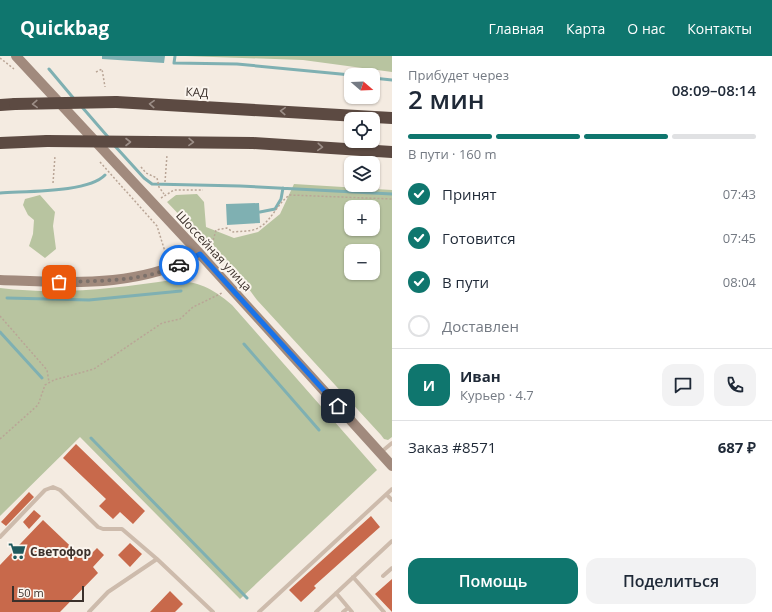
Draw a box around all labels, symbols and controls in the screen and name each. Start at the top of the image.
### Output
text: Quickbag [20,15,109,41]
text: Главная [489,19,544,38]
text: Карта [566,19,605,38]
text: О нас [627,19,665,38]
text: Контакты [687,19,752,38]
text: Прибудет через [408,66,509,84]
north arrow [344,68,380,104]
map controls [344,68,380,280]
text: 08:09–08:14 [672,80,756,100]
text: 2 мин [408,81,485,117]
street label: КАД [185,83,209,101]
one-way arrow [149,99,155,108]
one-way arrow [32,100,38,108]
one-way arrow [280,107,286,115]
button: locate [344,112,380,148]
one-way arrow [125,138,131,146]
one-way arrow [188,138,194,146]
one-way arrow [317,143,323,152]
text: В пути · 160 m [408,145,497,163]
button: layers [344,156,380,192]
icon: check [408,183,430,205]
text: Принят [442,184,497,204]
text: 07:43 [723,185,756,203]
button: + [344,200,380,236]
street label: Шоссейная улица [172,207,256,295]
icon: check [408,227,430,249]
text: Готовится [442,228,516,248]
text: 07:45 [723,229,756,247]
button: − [344,244,380,280]
courier [159,245,199,285]
icon: car [168,254,190,276]
pin [42,265,76,299]
icon: bag [48,271,70,293]
icon: check [408,271,430,293]
text: В пути [442,272,489,292]
text: 08:04 [723,273,756,291]
text: Доставлен [442,316,519,336]
button: chat [662,364,704,406]
button: phone [714,364,756,406]
text: Иван [460,366,501,386]
text: И [423,375,435,395]
text: Курьер · 4.7 [460,386,534,404]
pin [321,389,355,423]
icon: home [327,395,349,417]
text: Заказ #8571 [408,437,496,457]
text: 687 ₽ [718,437,756,457]
supermarket icon: Светофор [7,541,27,561]
place label: Светофор [30,543,92,560]
button: Помощь [408,558,578,604]
button: Поделиться [586,558,756,604]
scale bar [12,584,84,603]
text: 50 m [18,585,44,600]

